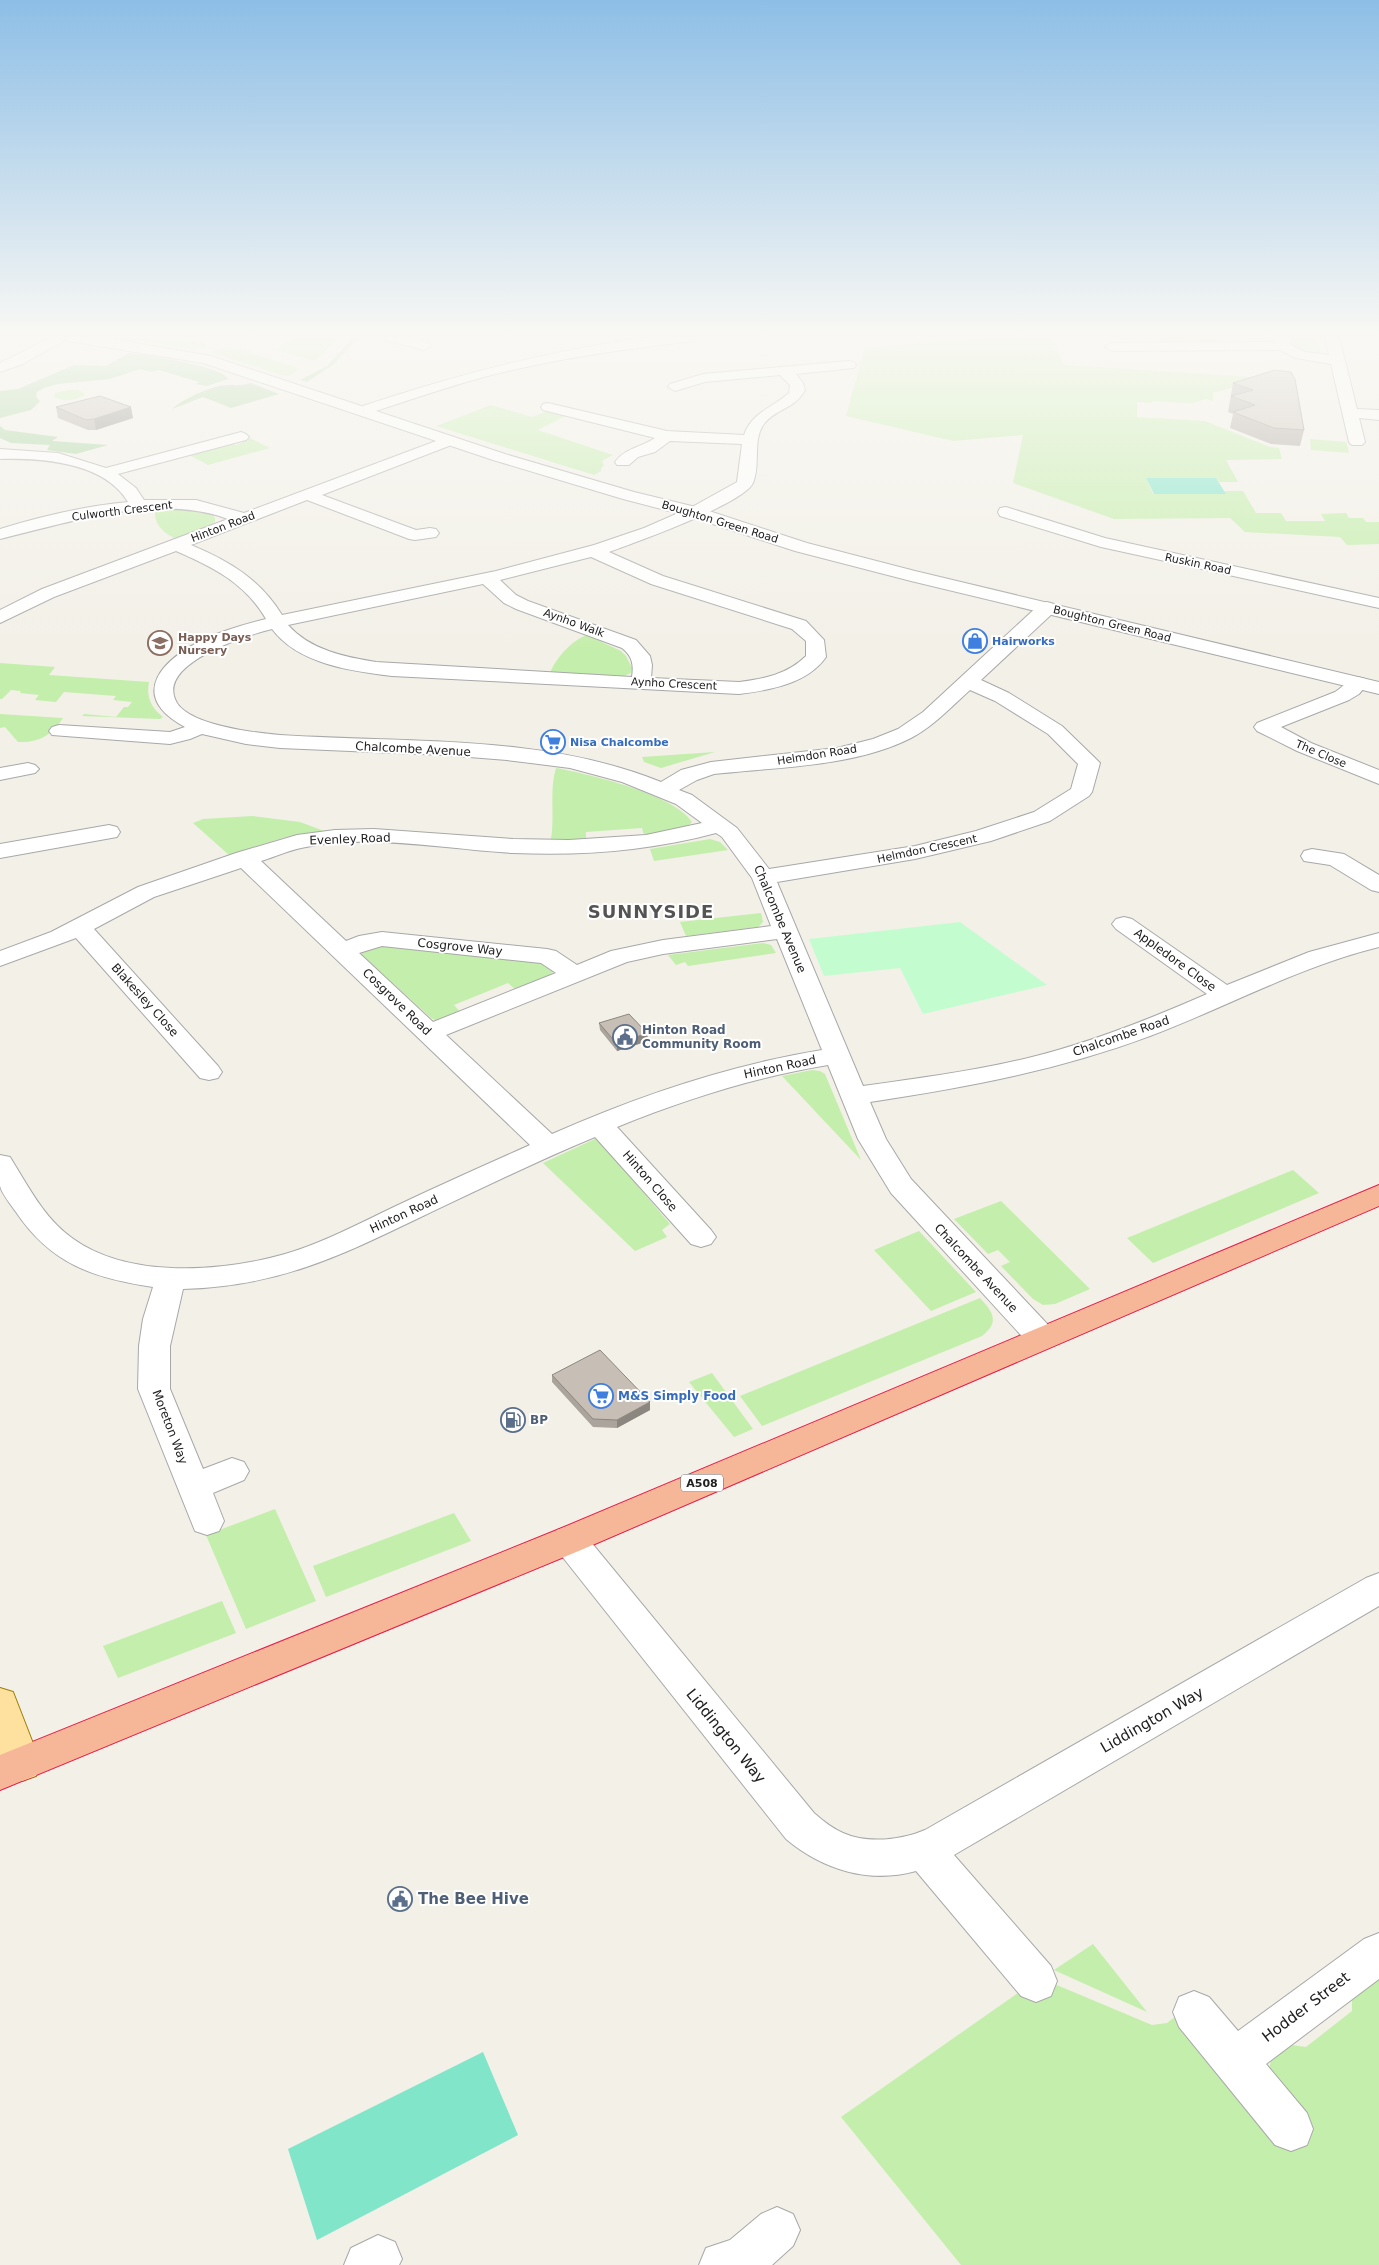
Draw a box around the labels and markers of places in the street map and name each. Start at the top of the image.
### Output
shop icon: Hairworks [962,628,988,654]
school or university icon: Happy Days Nursery [147,630,173,656]
place label: Happy Days Nursery [178,631,252,657]
place label: Hairworks [992,635,1055,648]
supermarket icon: Nisa Chalcombe [540,729,566,755]
place label: Nisa Chalcombe [570,736,669,749]
place label: Hinton Road Community Room [642,1023,761,1051]
public building icon: Hinton Road Community Room [612,1024,638,1050]
supermarket icon: M&S Simply Food [588,1383,614,1409]
place label: M&S Simply Food [618,1389,736,1403]
fuel station icon: BP [500,1407,526,1433]
place label: BP [530,1413,548,1427]
public building icon: The Bee Hive [387,1886,413,1912]
place label: The Bee Hive [418,1890,529,1908]

